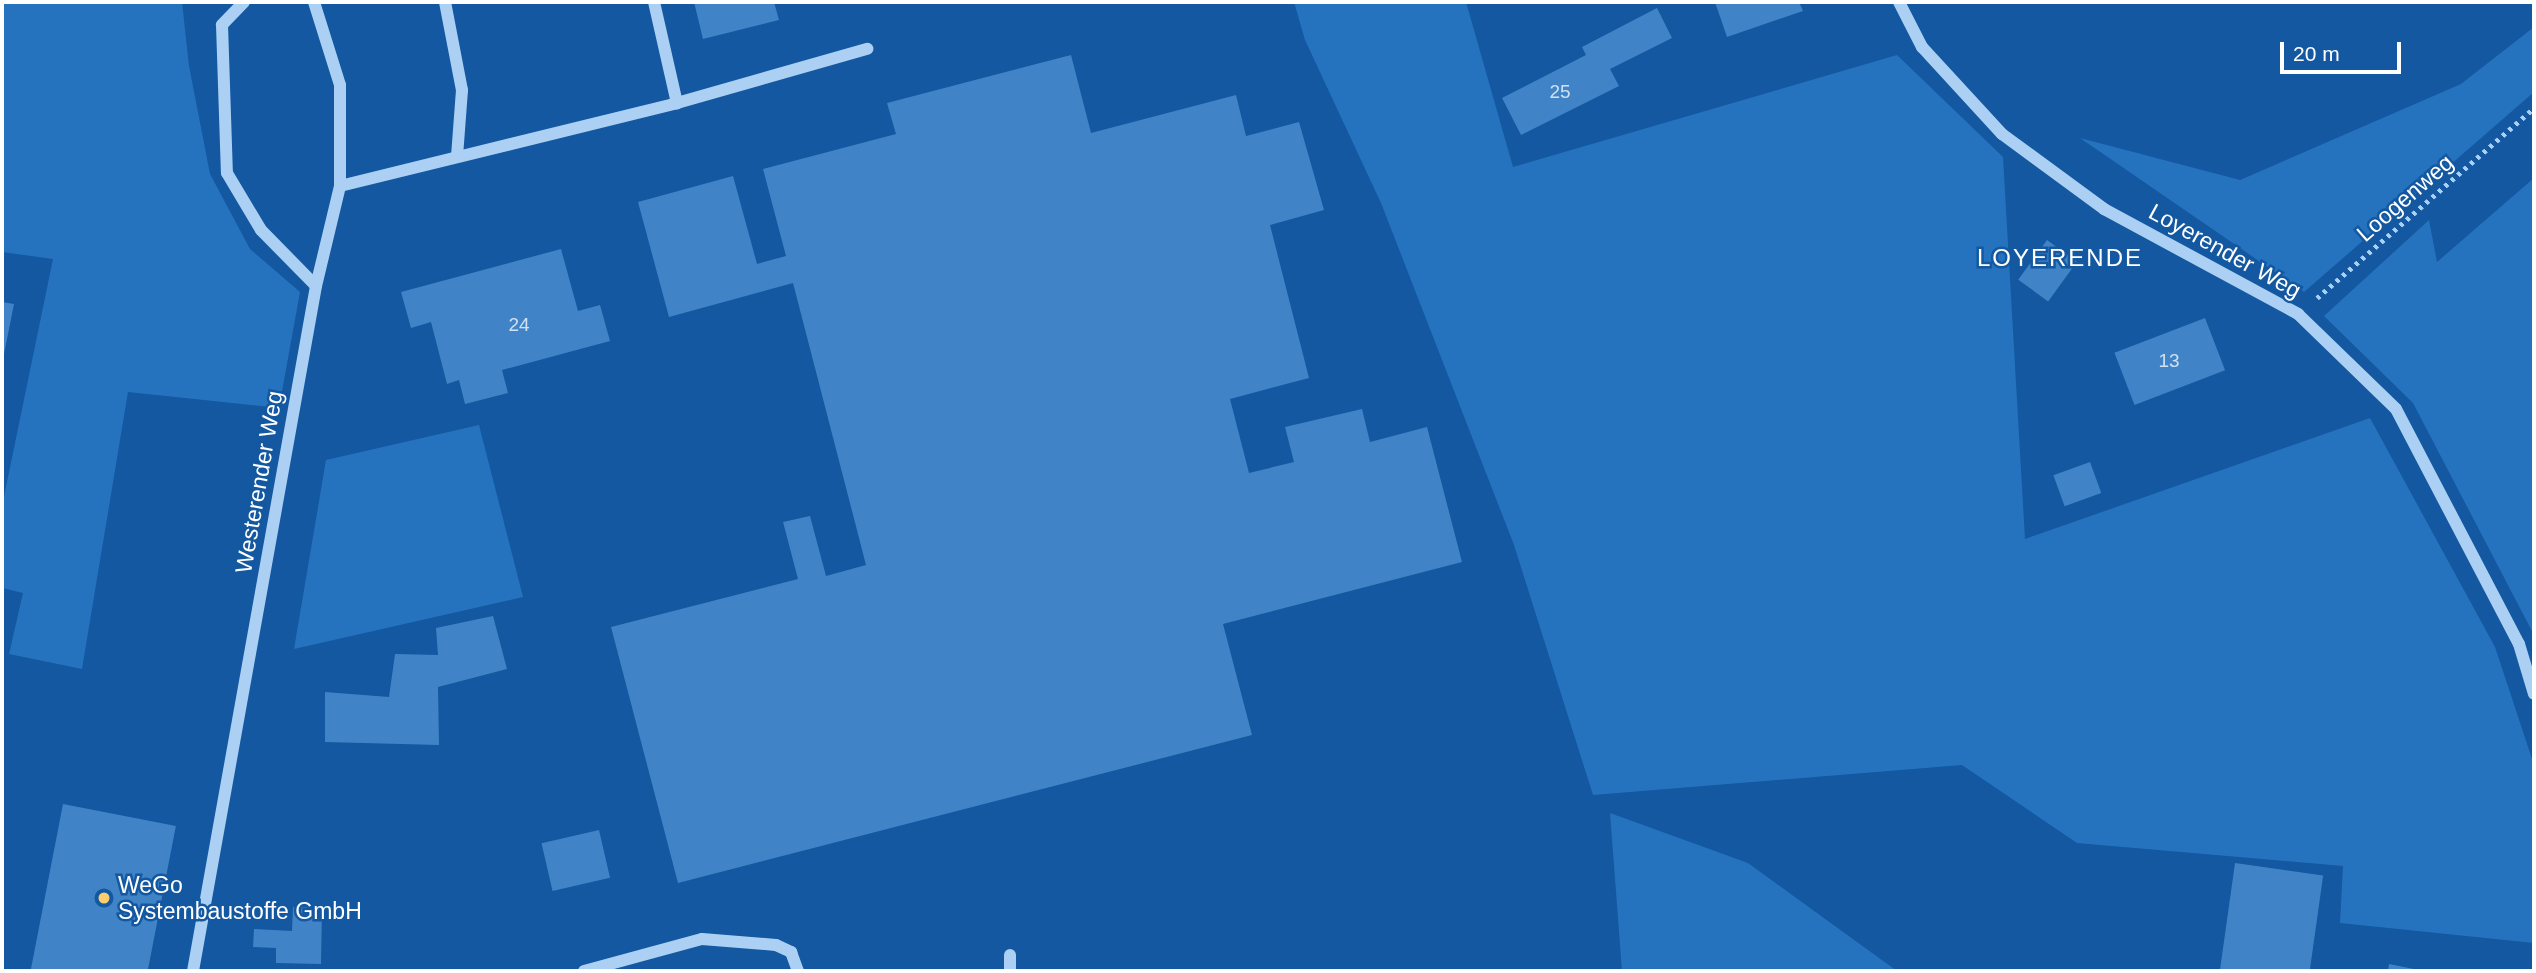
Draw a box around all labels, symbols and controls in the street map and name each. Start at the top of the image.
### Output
scale bar [2284,28,2405,72]
text: 20 m [2293,42,2340,65]
house number: 25 [1549,81,1571,103]
street label: Loogenweg [2351,149,2459,247]
street label: Loyerender Weg [2144,198,2306,304]
district label: LOYERENDE [1978,244,2142,272]
house number: 24 [508,314,530,336]
house number: 13 [2158,350,2180,372]
street label: Westerender Weg [229,389,289,575]
place label: WeGo Systembaustoffe GmbH [118,871,362,925]
marker: WeGo Systembaustoffe GmbH [96,890,112,906]

